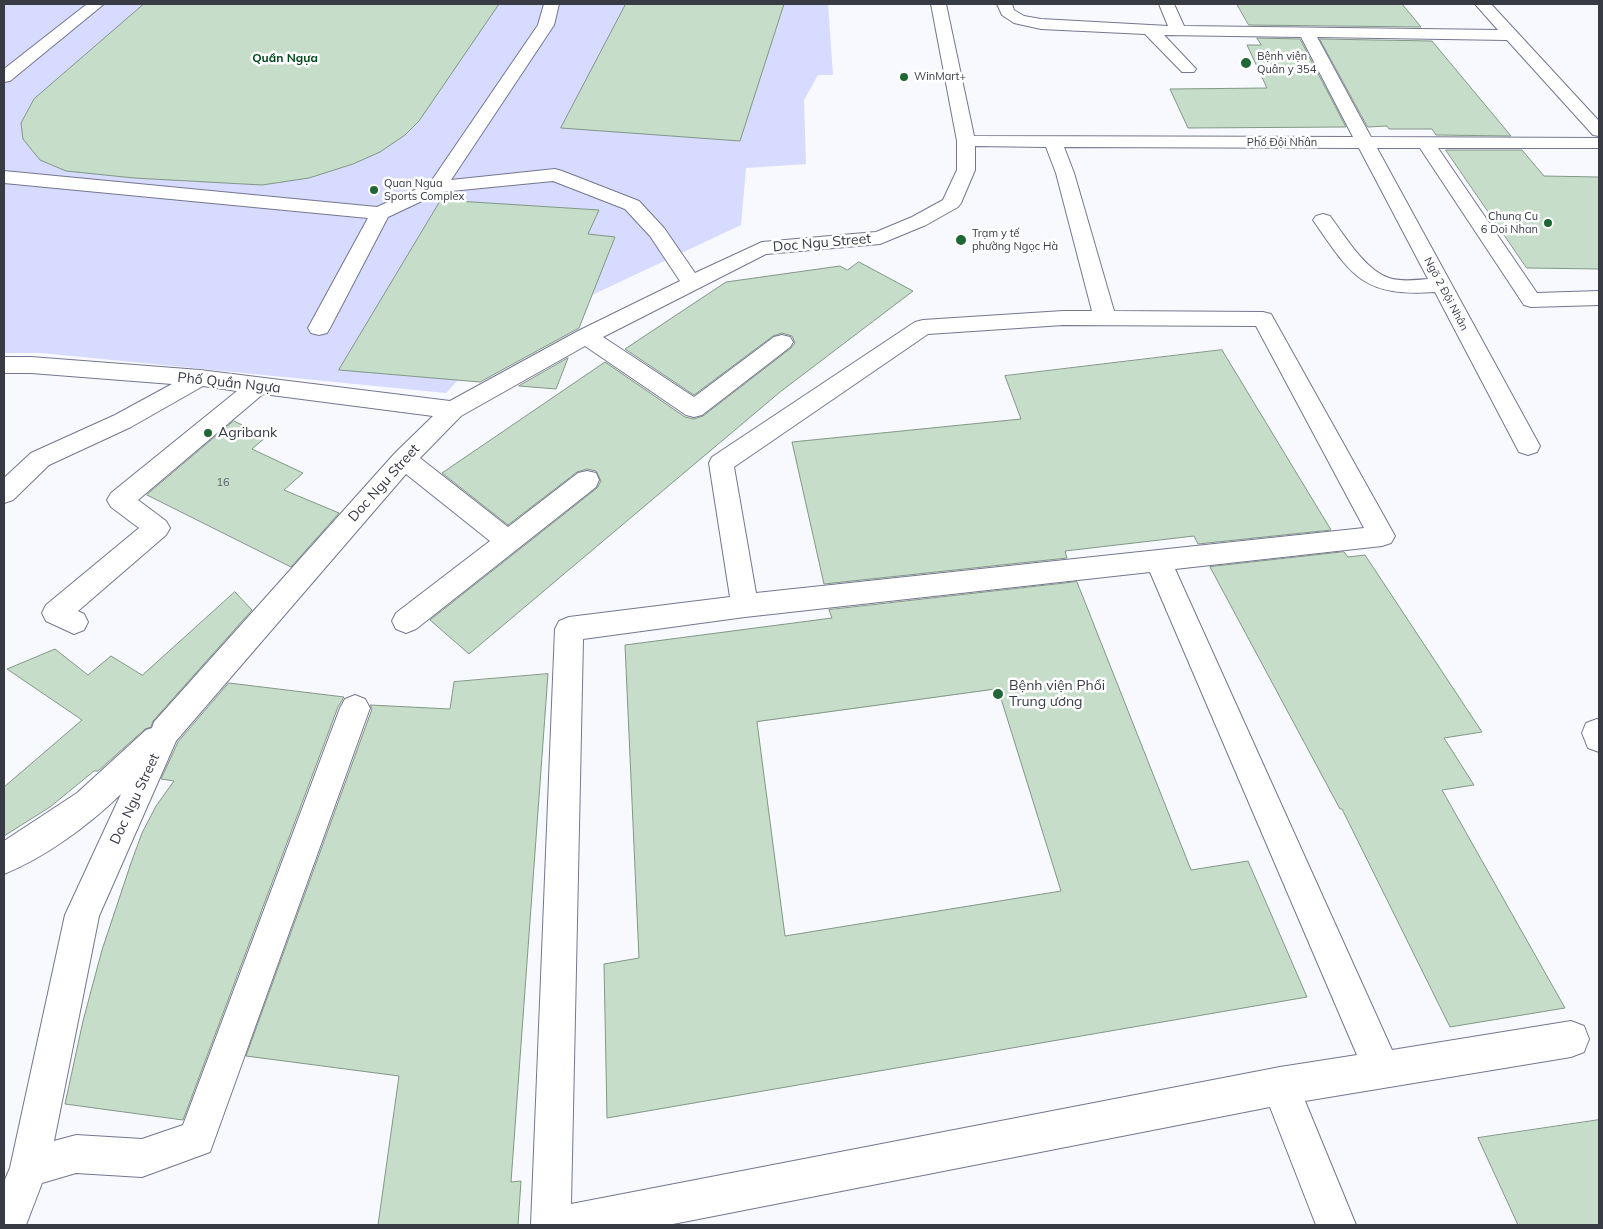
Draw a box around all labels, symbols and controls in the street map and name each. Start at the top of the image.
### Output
place label: Bệnh viện Quân y 354 [1257,50,1316,76]
district label: Quần Ngựa [252,51,318,65]
marker: Bệnh viện Quân y 354 [1239,56,1253,70]
place label: WinMart+ [914,70,966,84]
marker: WinMart+ [898,71,910,83]
street label: Phố Đội Nhân [1247,136,1317,150]
place label: Quan Ngua Sports Complex [384,177,464,203]
marker: Quan Ngua Sports Complex [368,184,380,196]
place label: Chung Cu 6 Doi Nhan [1481,210,1538,236]
marker: Chung Cu 6 Doi Nhan [1542,217,1554,229]
place label: Trạm y tế phường Ngọc Hà [972,227,1058,253]
street label: Doc Ngu Street [772,230,872,256]
marker: Trạm y tế phường Ngọc Hà [954,233,968,247]
street label: Ngõ 2 Đội Nhân [1421,255,1471,333]
street label: Phố Quần Ngựa [177,369,281,397]
place label: Agribank [218,425,277,441]
marker: Agribank [202,427,214,439]
street label: Doc Ngu Street [345,441,423,525]
house number: 16 [216,476,230,490]
place label: Bệnh viện Phổi Trung ương [1009,678,1105,710]
marker: Bệnh viện Phổi Trung ương [991,687,1005,701]
street label: Doc Ngu Street [107,751,163,847]

